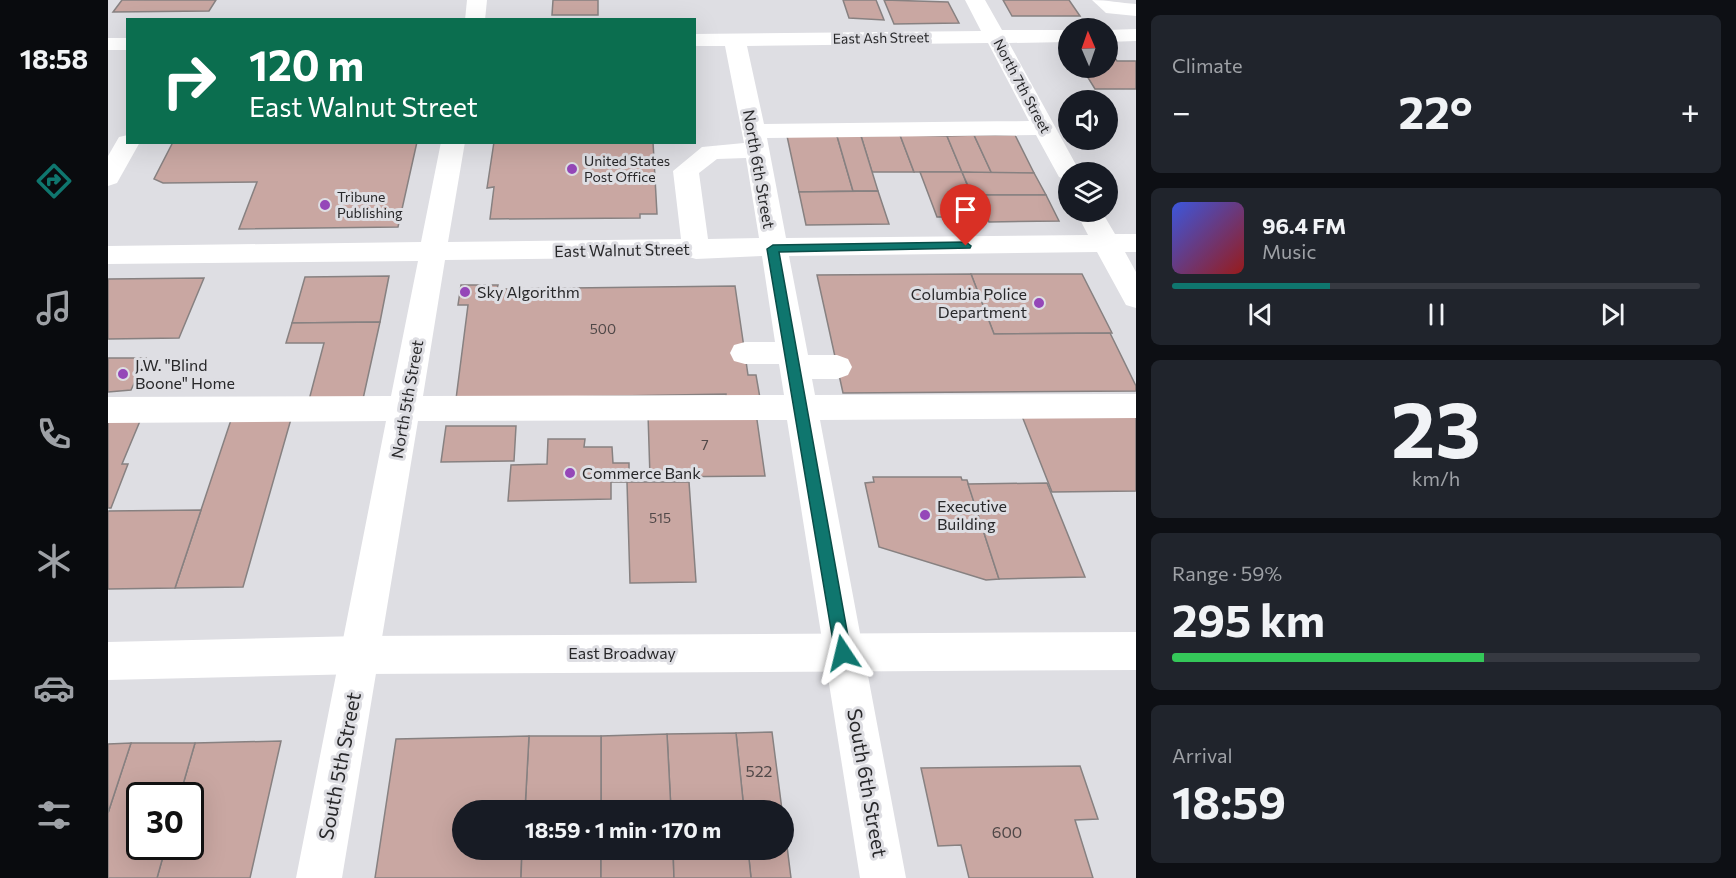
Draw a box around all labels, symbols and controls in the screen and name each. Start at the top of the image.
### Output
north arrow [1058,18,1118,78]
map controls [1058,18,1118,222]
street label: East Ash Street [833,28,930,47]
street label: North 7th Street [990,36,1055,136]
text: 120 m [249,38,364,90]
text: 18:58 [20,42,88,75]
icon: right [150,42,228,120]
text: Climate [1172,53,1242,77]
text: 22° [1399,83,1473,138]
text: East Walnut Street [249,90,478,123]
button: sound [1058,90,1118,150]
text: − [1172,90,1191,131]
text: + [1681,90,1700,131]
street label: North 6th Street [740,108,779,230]
place label: United States Post Office [584,152,670,185]
icon: directions [33,160,75,202]
marker: United States Post Office [565,162,579,176]
button: layers [1058,162,1118,222]
pin [940,184,991,246]
place label: Tribune Publishing [337,188,403,221]
icon: arrive [949,193,982,226]
marker: Tribune Publishing [318,198,332,212]
text: 96.4 FM [1262,212,1346,239]
street label: East Walnut Street [554,239,690,260]
text: Music [1262,239,1316,263]
place label: Sky Algorithm [477,282,580,301]
place label: Columbia Police Department [911,284,1027,321]
marker: Sky Algorithm [458,285,472,299]
icon: music [33,287,75,329]
marker: Columbia Police Department [1032,296,1046,310]
icon: previous [1244,298,1277,331]
icon: pause [1420,298,1453,331]
icon: next [1596,298,1629,331]
house number: 500 [590,320,616,337]
street label: North 5th Street [387,338,426,460]
place label: J.W. "Blind Boone" Home [135,355,235,392]
marker: J.W. "Blind Boone" Home [116,367,130,381]
text: 23 [1391,379,1481,474]
icon: phone [33,413,75,455]
house number: 7 [701,436,709,453]
place label: Commerce Bank [582,463,701,482]
marker: Commerce Bank [563,466,577,480]
text: km/h [1412,466,1460,490]
place label: Executive Building [937,496,1007,533]
marker: Executive Building [918,508,932,522]
house number: 515 [649,509,671,526]
icon: climate [33,540,75,582]
text: Range · 59% [1172,561,1282,585]
text: 295 km [1172,591,1325,646]
position arrow [811,621,875,685]
street label: East Broadway [568,643,676,662]
icon: car [33,667,75,709]
street label: South 5th Street [313,690,365,842]
street label: South 6th Street [843,707,893,859]
text: Arrival [1172,743,1233,767]
house number: 522 [746,761,773,780]
text: 18:59 [1172,773,1286,828]
speed limit sign: 30 [126,782,204,860]
icon: filters [33,794,75,836]
text: 18:59 · 1 min · 170 m [525,816,721,843]
house number: 600 [992,822,1022,841]

